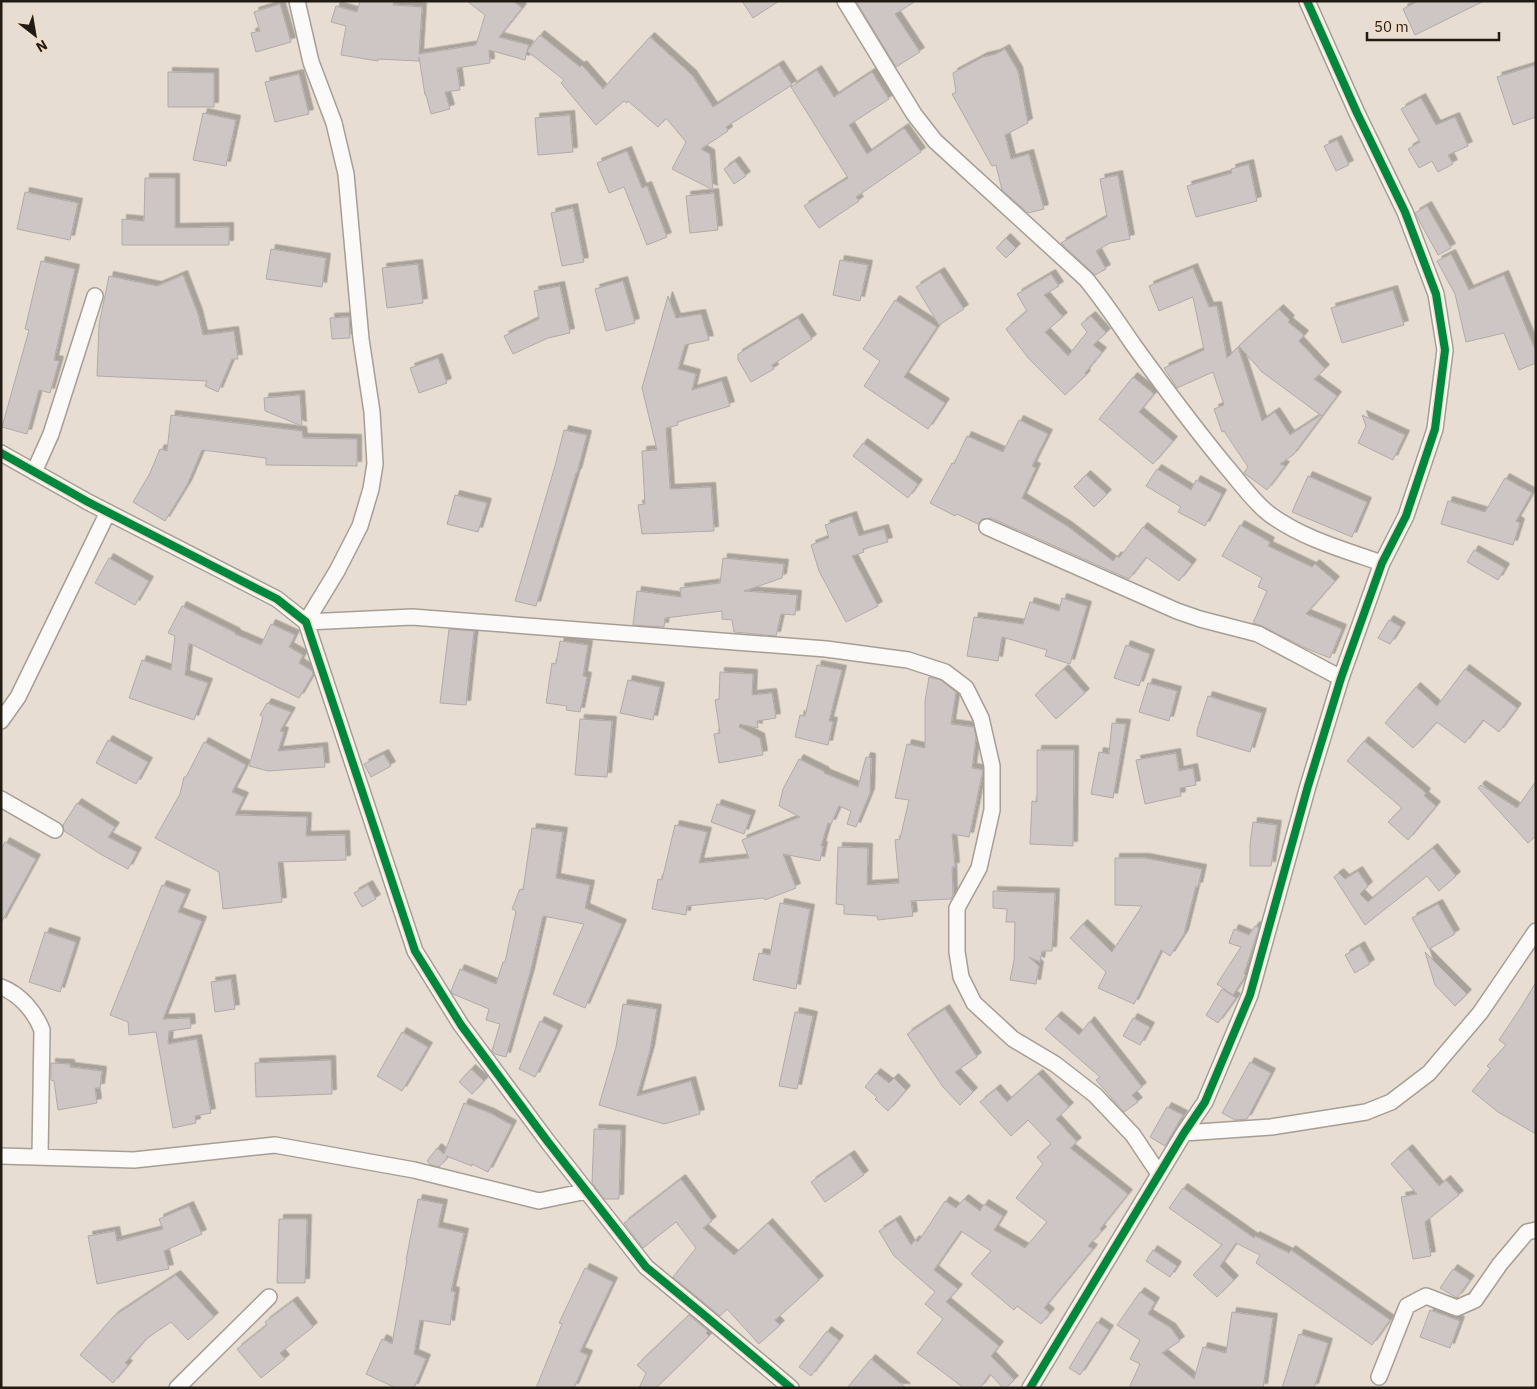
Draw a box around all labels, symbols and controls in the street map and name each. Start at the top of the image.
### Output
north arrow [10,10,60,60]
scale bar [1367,10,1500,42]
text: 50 m [1374,17,1409,36]
text: N [33,36,51,56]

